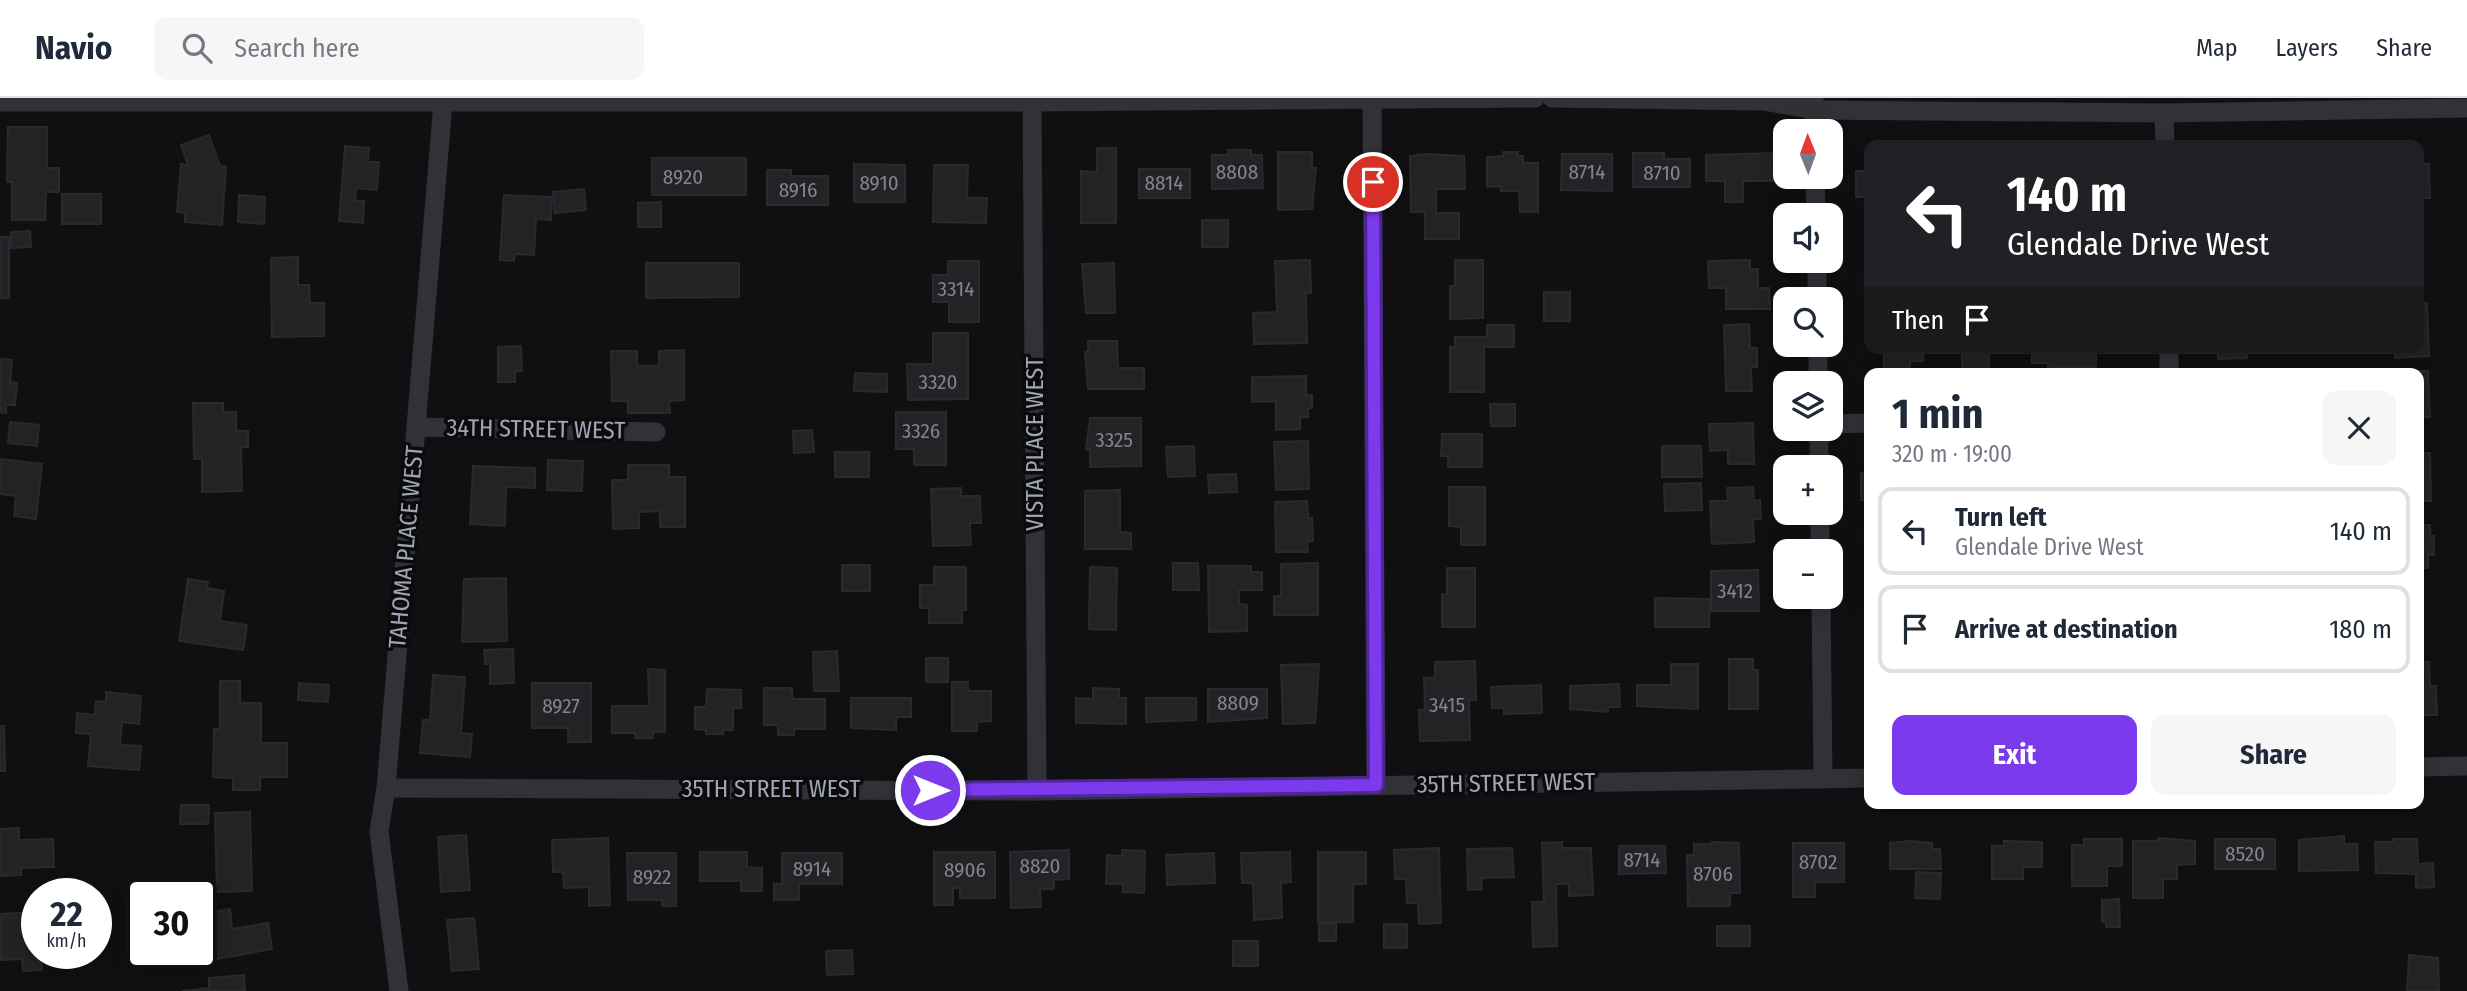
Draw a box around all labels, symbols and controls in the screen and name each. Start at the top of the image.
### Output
search box [154,17,644,80]
text: Navio [35,28,112,68]
icon: search [178,29,216,67]
text: Search here [234,33,360,64]
text: Map [2196,34,2238,62]
text: Layers [2276,34,2338,62]
text: Share [2376,34,2432,62]
north arrow [1773,119,1843,189]
map controls [1773,119,1843,609]
pin [1343,152,1403,212]
house number: 8808 [1216,159,1258,185]
house number: 8714 [1569,159,1605,185]
house number: 8710 [1643,160,1681,186]
icon: arrive [1354,163,1392,201]
house number: 8920 [663,164,703,190]
text: 140 m [2007,165,2127,224]
icon: left [1892,168,1983,259]
house number: 8910 [859,170,899,196]
house number: 8814 [1145,170,1183,196]
house number: 8916 [779,177,817,203]
button: sound [1773,203,1843,273]
text: Glendale Drive West [2007,225,2269,263]
house number: 3314 [938,276,974,302]
button: search [1773,287,1843,357]
icon: arrive [1958,301,1996,339]
text: Then [1892,305,1944,336]
street label: VISTA PLACE WEST [1021,357,1049,531]
house number: 3320 [919,369,957,395]
button: layers [1773,371,1843,441]
text: 1 min [1892,389,1983,439]
button: close [2322,391,2396,465]
street label: 34TH STREET WEST [446,413,626,445]
house number: 3326 [902,418,940,444]
house number: 3325 [1095,427,1133,453]
text: 320 m · 19:00 [1892,440,2012,468]
street label: TAHOMA PLACE WEST [383,444,429,650]
button: + [1773,455,1843,525]
text: Turn left [1955,502,2047,533]
icon: left [1896,512,1934,550]
text: 140 m [2330,516,2392,547]
text: Glendale Drive West [1955,533,2144,561]
button: − [1773,539,1843,609]
house number: 3412 [1717,578,1753,604]
icon: arrive [1896,610,1934,648]
text: Arrive at destination [1955,614,2178,645]
text: 180 m [2329,614,2392,645]
house number: 8809 [1217,690,1259,716]
house number: 3415 [1429,692,1465,718]
house number: 8927 [542,693,580,719]
button: Exit [1892,715,2137,795]
button: Share [2151,715,2396,795]
position arrow [893,753,967,827]
street label: 35TH STREET WEST [1417,767,1595,799]
street label: 35TH STREET WEST [682,775,860,803]
house number: 8520 [2225,841,2265,867]
house number: 8714 [1624,847,1660,873]
house number: 8702 [1799,849,1837,875]
house number: 8820 [1019,853,1061,879]
house number: 8914 [793,856,831,882]
house number: 8906 [944,857,986,883]
house number: 8706 [1693,861,1733,887]
house number: 8922 [633,864,671,890]
speed limit sign: 30 [126,878,217,969]
text: 22 [50,893,83,935]
text: km/h [46,930,87,952]

